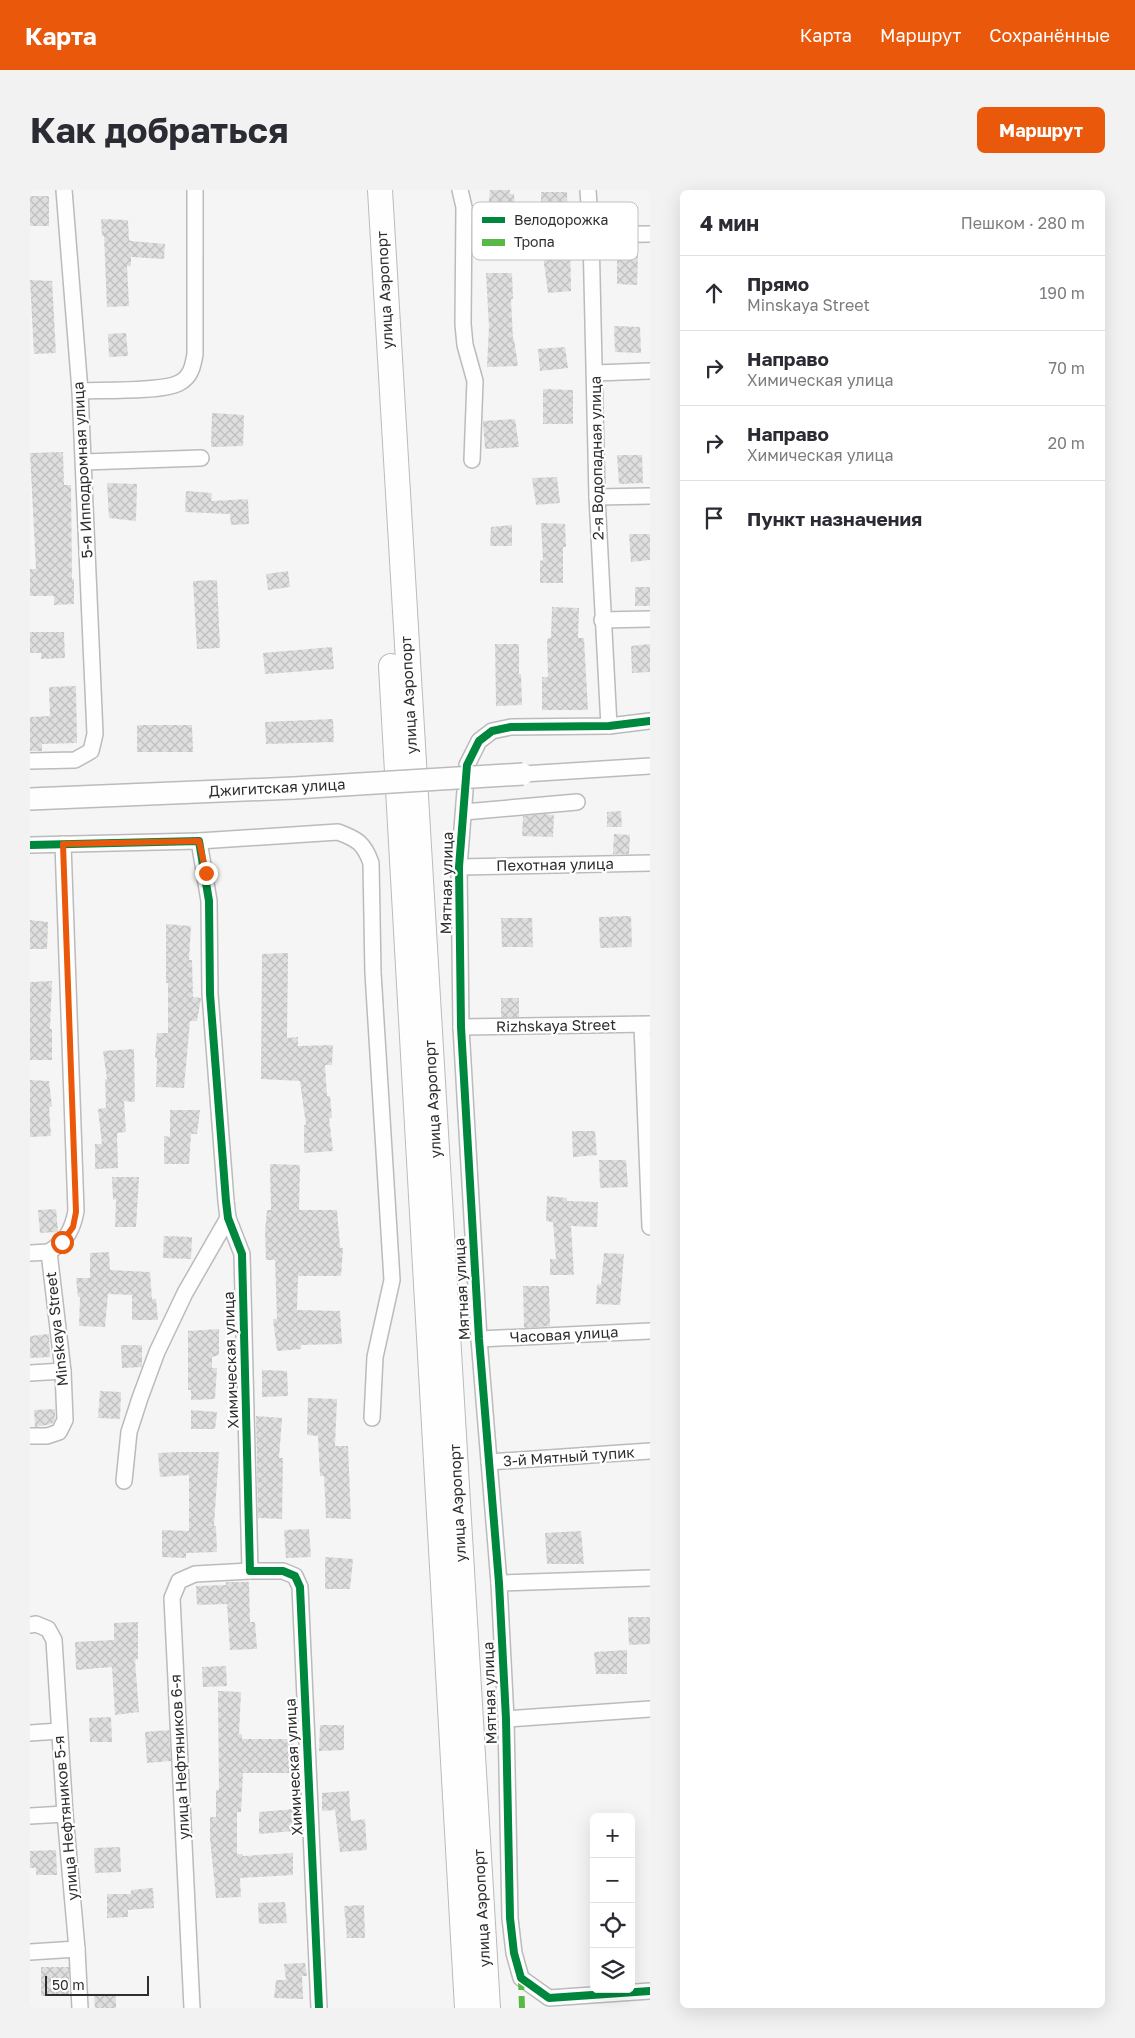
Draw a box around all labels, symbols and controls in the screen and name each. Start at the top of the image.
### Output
text: Карта [25,21,97,50]
text: Карта [800,24,852,46]
text: Маршрут [880,24,961,46]
text: Сохранённые [989,24,1110,46]
button: Маршрут [977,107,1105,153]
text: Как добраться [30,109,288,151]
legend [472,202,638,260]
text: 4 мин [700,210,759,236]
text: Велодорожка [514,211,608,228]
text: Пешком · 280 m [961,213,1085,233]
street label: улица Аэропорт [372,230,396,350]
text: Тропа [514,233,555,250]
text: Прямо [747,272,809,295]
icon: ahead [700,279,728,307]
text: 190 m [1039,283,1085,303]
text: Minskaya Street [747,295,870,315]
text: Направо [747,347,829,370]
icon: right [700,354,728,382]
text: 70 m [1048,358,1085,378]
text: Химическая улица [747,370,894,390]
street label: 2-я Водопадная улица [586,376,606,540]
street label: 5-я Ипподромная улица [68,381,96,559]
text: Направо [747,422,829,445]
icon: right [700,429,728,457]
text: 20 m [1048,433,1085,453]
text: Химическая улица [747,445,894,465]
icon: arrive [700,504,728,532]
text: Пункт назначения [747,507,922,530]
street label: улица Аэропорт [396,635,420,755]
street label: Джигитская улица [208,774,346,800]
street label: Мятная улица [436,831,456,934]
street label: Пехотная улица [496,854,614,874]
route end [195,862,218,885]
street label: Rizhskaya Street [496,1015,616,1035]
street label: улица Аэропорт [420,1039,444,1159]
route start [51,1231,74,1254]
street label: Мятная улица [449,1237,473,1341]
street label: Minskaya Street [41,1271,71,1387]
street label: Химическая улица [219,1291,241,1429]
street label: Часовая улица [509,1322,619,1346]
street label: 3-й Мятный тупик [502,1442,636,1470]
street label: улица Аэропорт [445,1443,469,1563]
street label: Мятная улица [478,1641,500,1745]
street label: улица Нефтяников 6-я [166,1674,192,1840]
street label: Химическая улица [280,1698,306,1836]
street label: улица Нефтяников 5-я [49,1735,81,1901]
map controls [590,1813,635,1993]
button: + [590,1813,635,1858]
street label: улица Аэропорт [469,1848,493,1968]
button: − [590,1858,635,1903]
button: locate [590,1903,635,1948]
button: layers [590,1948,635,1993]
scale bar [45,1973,149,1996]
text: 50 m [52,1976,85,1993]

